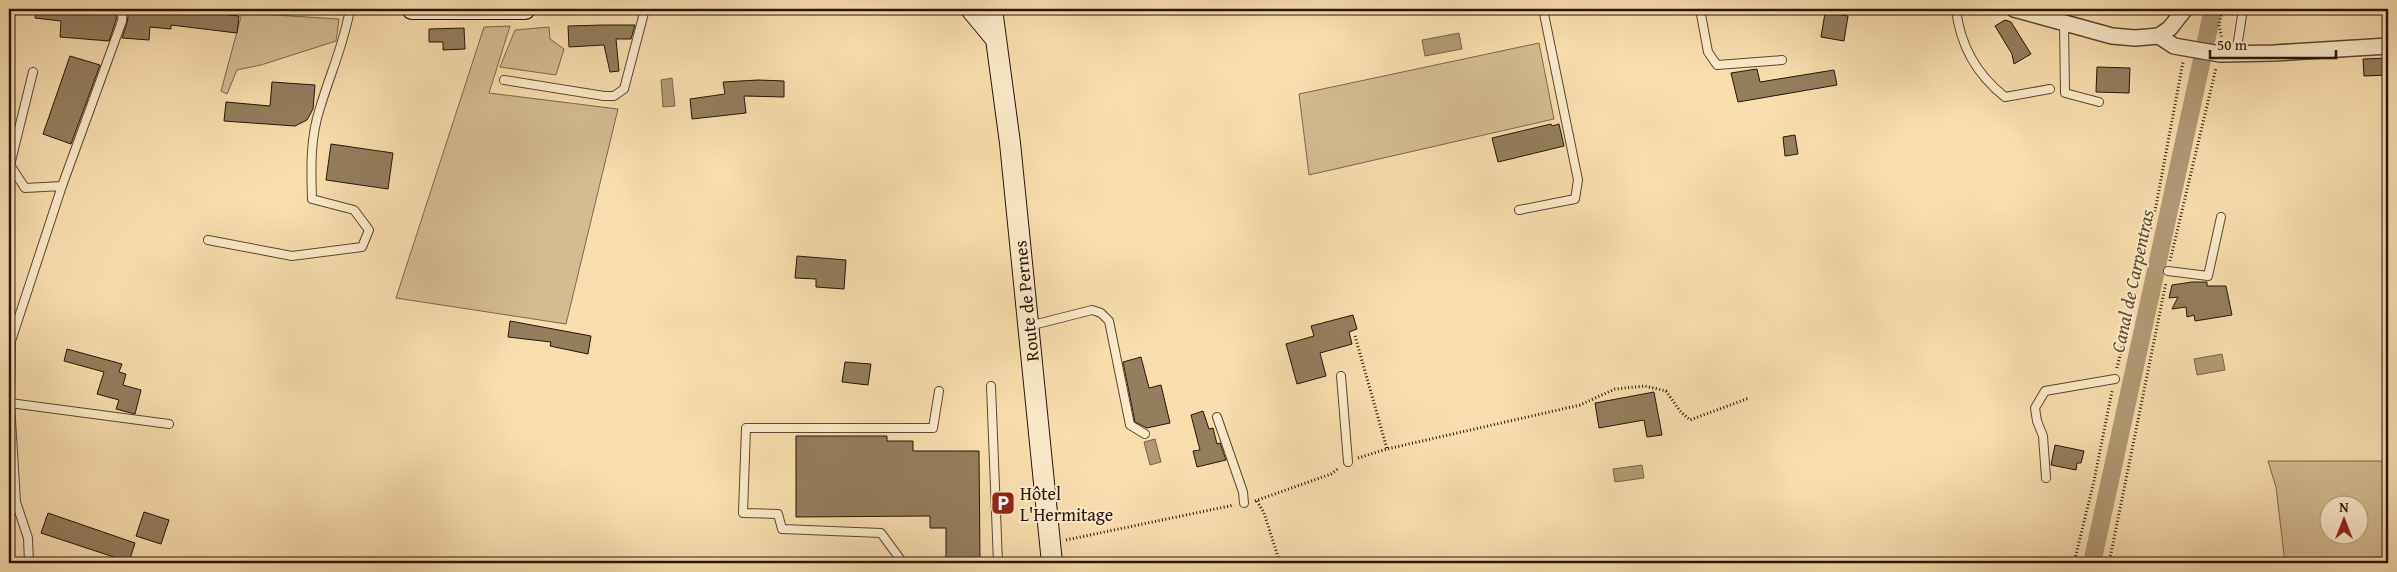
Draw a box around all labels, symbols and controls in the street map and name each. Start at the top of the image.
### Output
scale bar [2210,28,2336,60]
text: 50 m [2217,34,2248,55]
water label: Canal de Carpentras [2103,207,2161,355]
street label: Route de Pernes [1006,239,1046,363]
place label: Hôtel L'Hermitage [1020,480,1113,528]
parking icon: Hôtel L'Hermitage [990,490,1016,516]
north arrow [2320,494,2370,544]
text: N [2339,497,2349,517]

